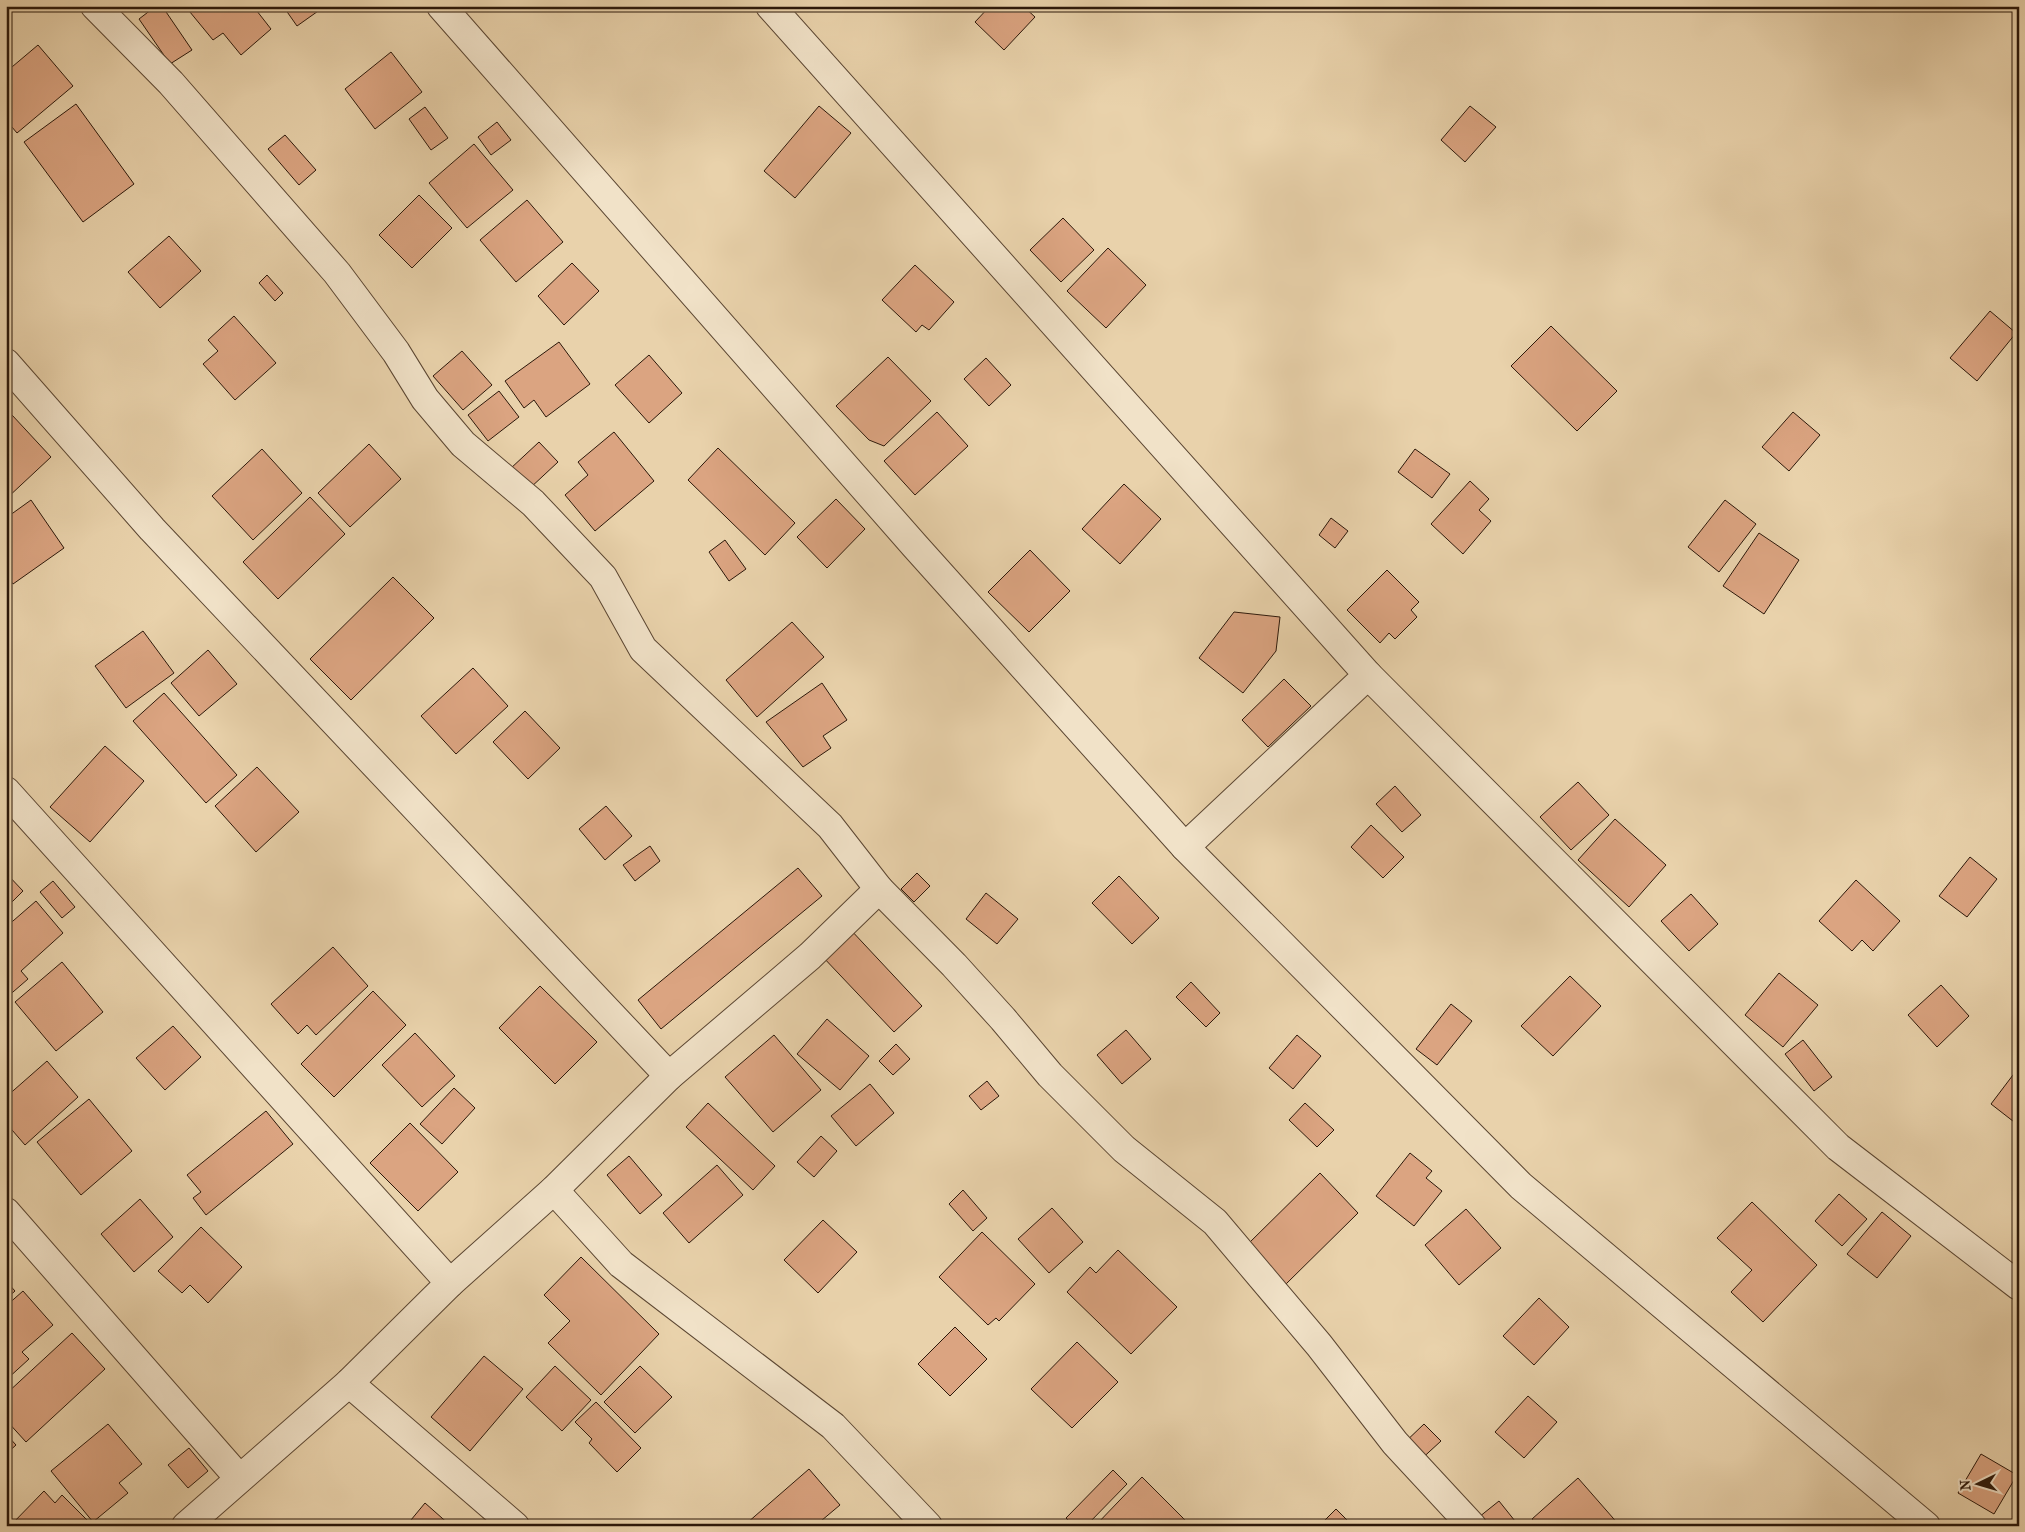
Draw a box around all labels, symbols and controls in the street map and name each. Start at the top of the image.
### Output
north arrow [1952,1460,2002,1510]
text: N [1957,1479,1974,1491]

